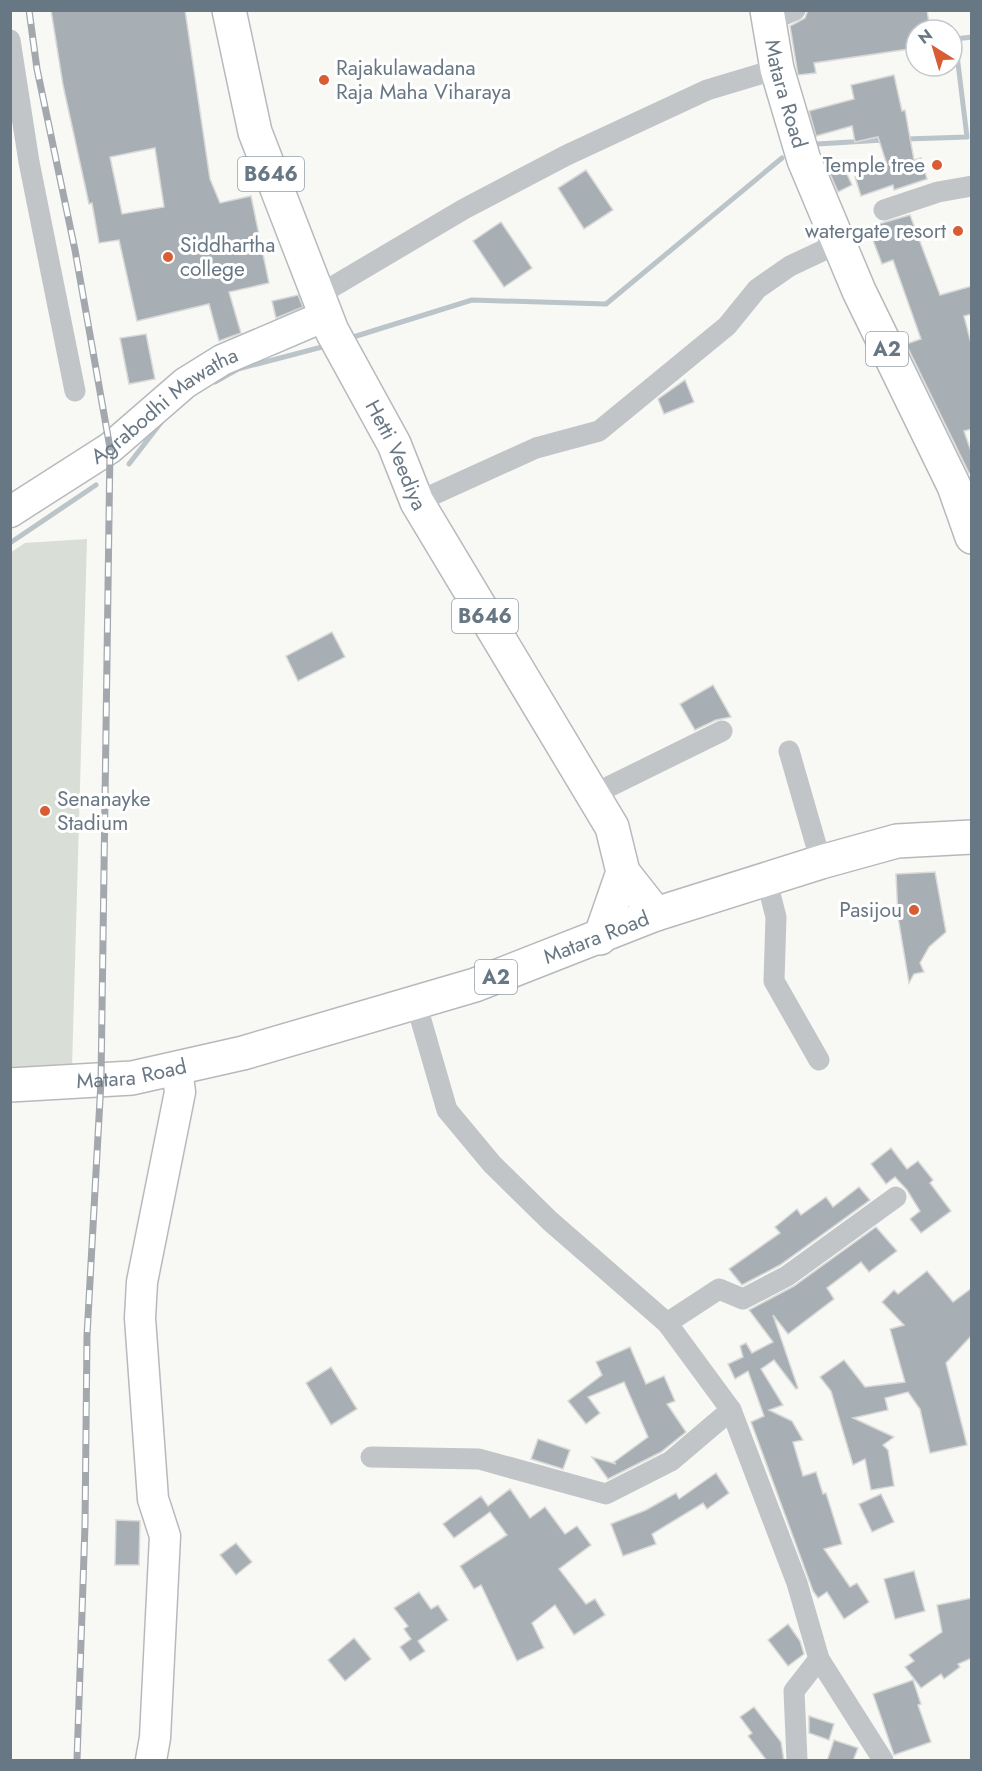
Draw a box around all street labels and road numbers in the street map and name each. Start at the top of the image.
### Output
street label: Matara Road [757,37,815,152]
road number: B646 [238,157,304,191]
road number: A2 [866,332,908,366]
street label: Agrabodhi Mawatha [85,340,243,472]
street label: Hetti Veediya [358,395,434,516]
road number: B646 [452,599,518,633]
street label: Matara Road [539,903,654,972]
road number: A2 [475,960,517,994]
street label: Matara Road [75,1051,189,1096]

